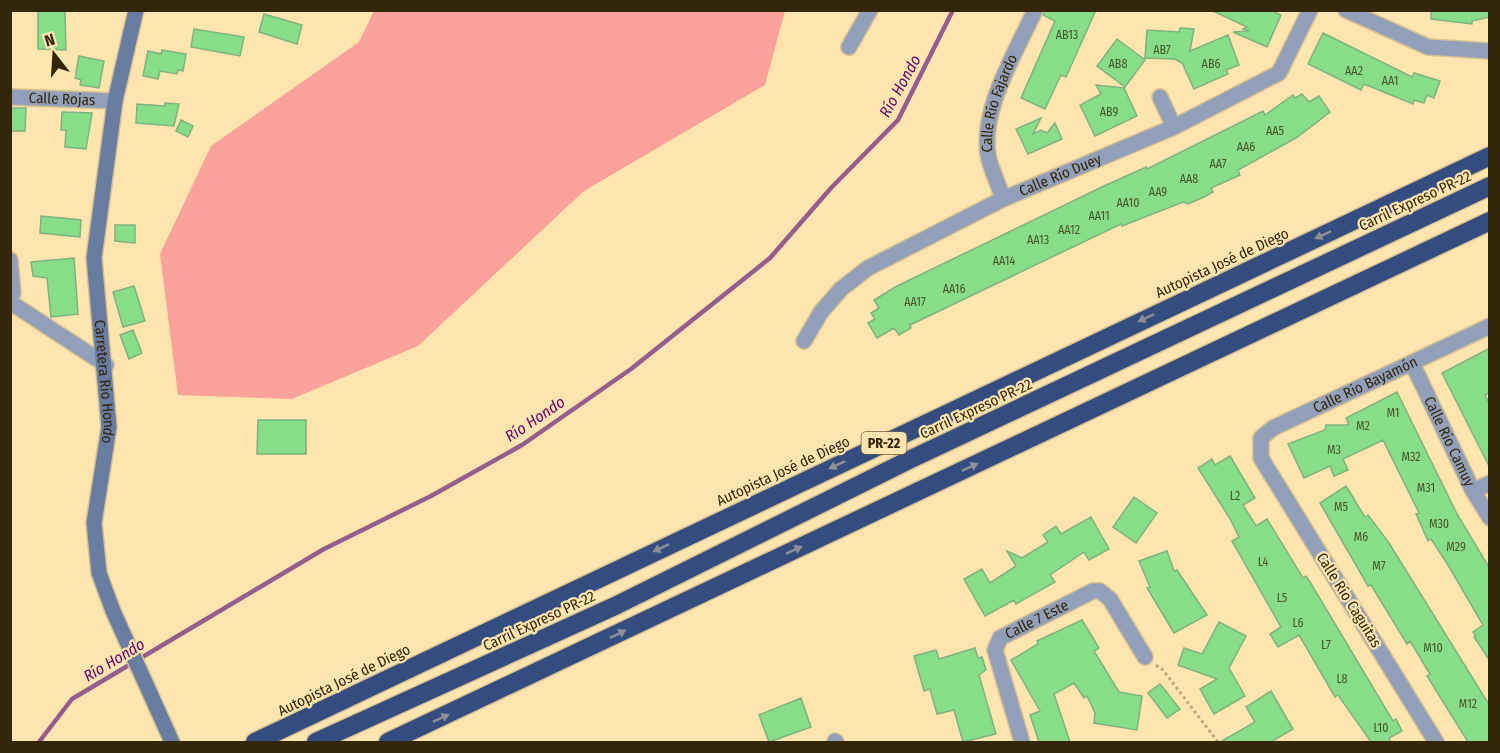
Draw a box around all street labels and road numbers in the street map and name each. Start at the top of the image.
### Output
street label: Calle Río Fajardo [978,51,1021,153]
street label: Calle Rojas [28,89,96,109]
street label: Calle Río Duey [1016,150,1104,200]
street label: Carril Expreso PR-22 [1356,167,1474,235]
street label: Autopista José de Diego [1152,224,1292,302]
street label: Carretera Río Hondo [91,319,118,445]
street label: Calle Río Bayamón [1310,352,1420,417]
street label: Carril Expreso PR-22 [917,375,1035,443]
street label: Calle Río Camuy [1420,394,1479,490]
street label: Autopista José de Diego [713,432,853,510]
road number: PR-22 [862,432,906,454]
street label: Calle Río Caguitas [1313,549,1385,651]
street label: Carril Expreso PR-22 [480,587,598,655]
street label: Calle 7 Este [1002,596,1071,643]
street label: Autopista José de Diego [275,640,413,720]

